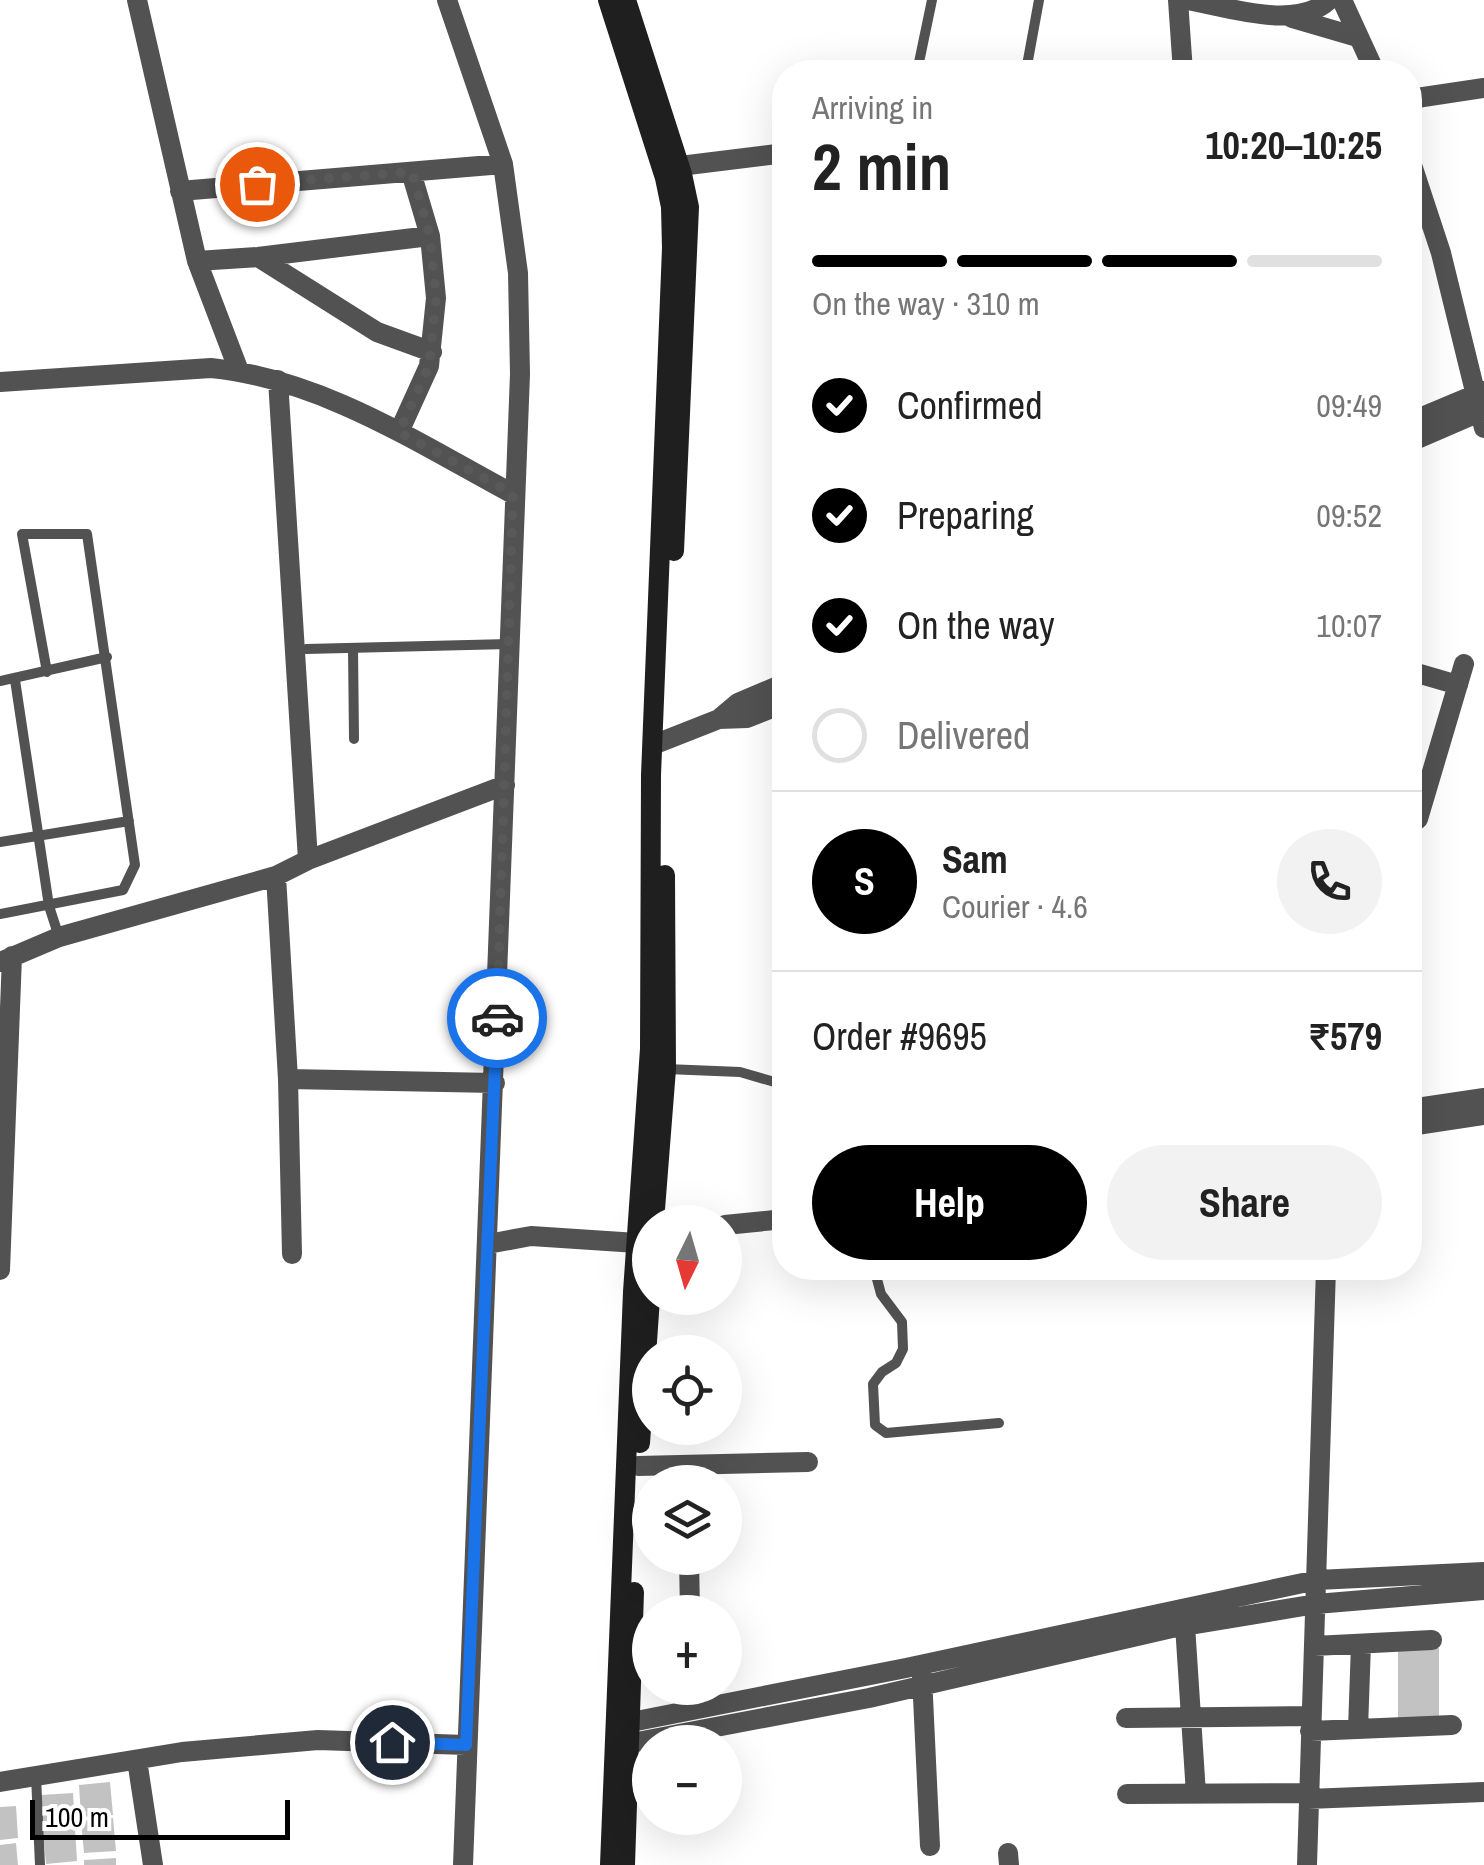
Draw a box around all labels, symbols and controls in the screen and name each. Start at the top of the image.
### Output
text: Arriving in [812,86,933,129]
text: 10:20–10:25 [1205,120,1382,171]
text: 2 min [812,123,951,210]
pin [215,142,300,227]
icon: bag [230,157,285,212]
text: On the way · 310 m [812,282,1040,325]
icon: check [812,378,867,433]
text: Confirmed [897,380,1042,431]
text: 09:49 [1316,384,1382,427]
icon: check [812,488,867,543]
text: Preparing [897,490,1034,541]
text: 09:52 [1316,494,1382,537]
icon: check [812,598,867,653]
text: On the way [897,600,1055,651]
text: 10:07 [1316,604,1382,647]
text: Delivered [897,710,1030,761]
button: phone [1277,829,1382,934]
text: Sam [942,834,1008,885]
text: S [854,856,875,907]
text: Courier · 4.6 [942,885,1088,928]
courier [447,968,547,1068]
icon: car [470,991,525,1046]
text: Order #9695 [812,1011,987,1062]
text: ₹579 [1308,1011,1382,1062]
button: Help [812,1145,1087,1260]
button: Share [1107,1145,1382,1260]
north arrow [632,1205,742,1315]
map controls [632,1205,742,1835]
button: locate [632,1335,742,1445]
button: layers [632,1465,742,1575]
button: + [632,1595,742,1705]
pin [350,1700,435,1785]
icon: home [365,1715,420,1770]
button: − [632,1725,742,1835]
scale bar [30,1795,290,1840]
text: 100 m [45,1798,109,1836]

